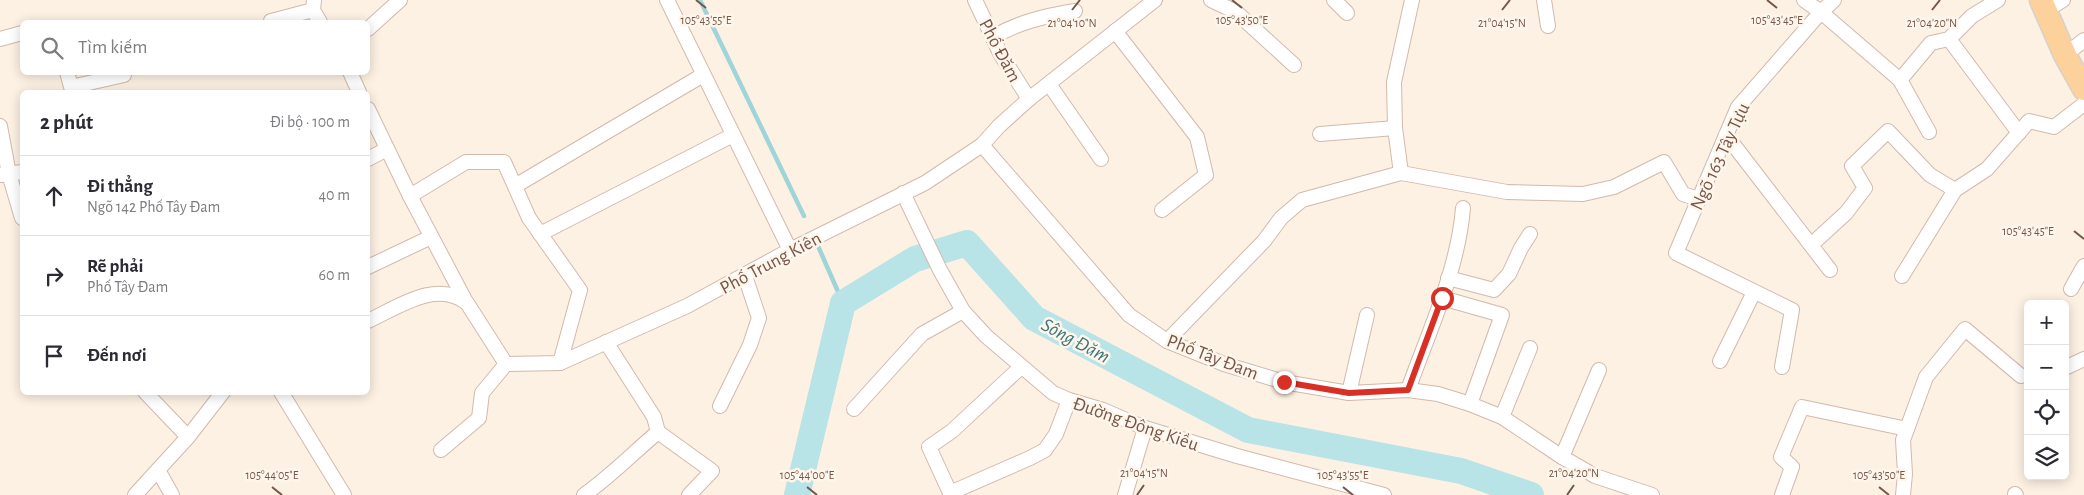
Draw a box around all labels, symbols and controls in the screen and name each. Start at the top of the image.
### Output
text: 105°43'55"E [681,14,732,26]
text: 105°43'50"E [1216,14,1268,26]
text: 105°43'45"E [1751,14,1803,26]
street label: Phố Đăm [975,16,1024,86]
text: 21°04'10"N [1047,17,1097,29]
text: 21°04'15"N [1478,17,1526,29]
text: 21°04'20"N [1907,17,1957,29]
search box [20,20,370,75]
icon: search [38,34,66,62]
text: Tìm kiếm [78,38,147,57]
street label: Ngõ 163 Tây Tựu [1687,100,1754,213]
text: 2 phút [40,112,93,133]
text: Đi bộ · 100 m [270,114,350,130]
text: Đi thẳng [87,177,153,196]
icon: ahead [40,182,68,210]
text: 40 m [318,187,350,203]
text: Ngõ 142 Phố Tây Đam [87,199,220,215]
text: 105°43'45"E [2002,225,2054,237]
street label: Phố Trung Kiên [717,229,824,298]
text: Rẽ phải [87,257,144,276]
icon: right [40,262,68,290]
text: 60 m [319,267,350,283]
text: Phố Tây Đam [87,279,168,295]
route start [1431,287,1454,310]
map controls [2024,300,2069,480]
button: + [2024,300,2069,345]
water label: Sông Đăm [1038,315,1113,367]
street label: Phố Tây Đam [1164,331,1261,384]
icon: arrive [40,342,68,370]
button: − [2024,345,2069,390]
text: Đến nơi [87,346,147,365]
route end [1273,371,1296,394]
button: locate [2024,390,2069,435]
street label: Đường Đông Kiều [1070,394,1201,455]
button: layers [2024,435,2069,480]
text: 21°04'15"N [1120,467,1168,479]
text: 21°04'20"N [1549,467,1599,479]
text: 105°44'05"E [245,469,299,481]
text: 105°44'00"E [780,469,834,481]
text: 105°43'55"E [1318,469,1369,481]
text: 105°43'50"E [1853,469,1905,481]

